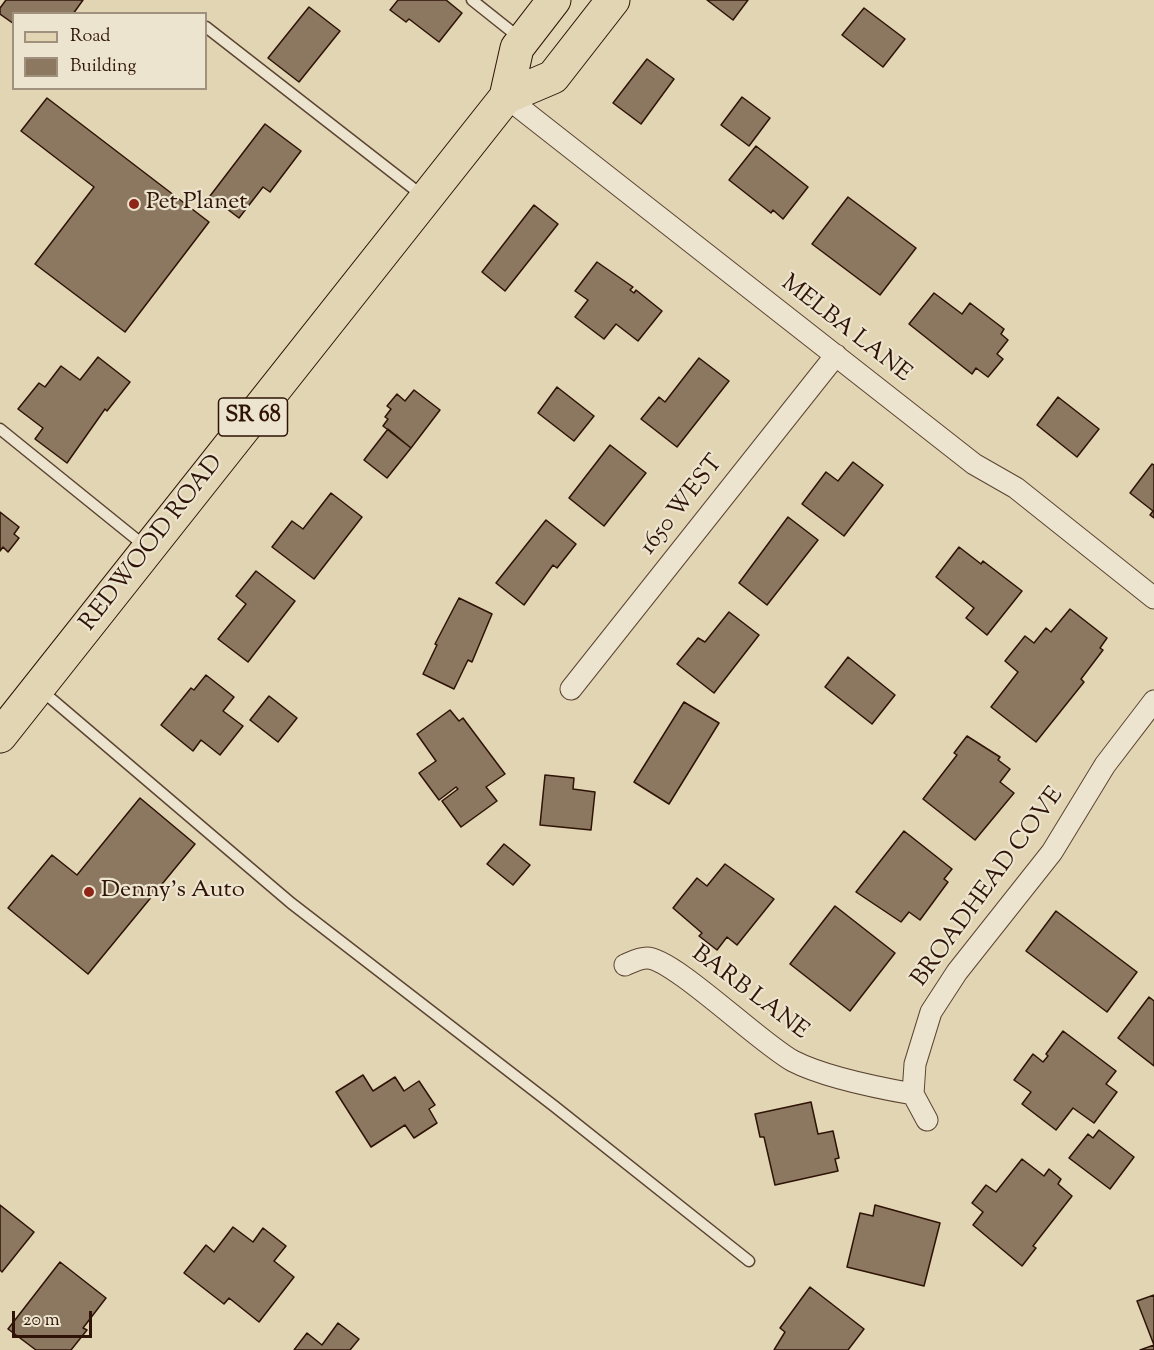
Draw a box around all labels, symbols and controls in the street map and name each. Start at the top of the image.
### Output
legend [12,12,207,90]
text: Road [70,24,110,50]
text: Building [70,54,136,80]
place label: Pet Planet [146,190,247,218]
marker: Pet Planet [127,197,141,211]
street label: MELBA LANE [774,270,916,390]
road number: SR 68 [218,398,288,436]
street label: REDWOOD ROAD [75,450,231,638]
street label: 1650 WEST [635,450,731,562]
street label: BROADHEAD COVE [907,783,1071,993]
place label: Denny's Auto [101,878,245,906]
marker: Denny's Auto [82,885,96,899]
street label: BARB LANE [685,941,813,1047]
scale bar [15,1299,94,1337]
text: 20 m [23,1308,60,1334]

